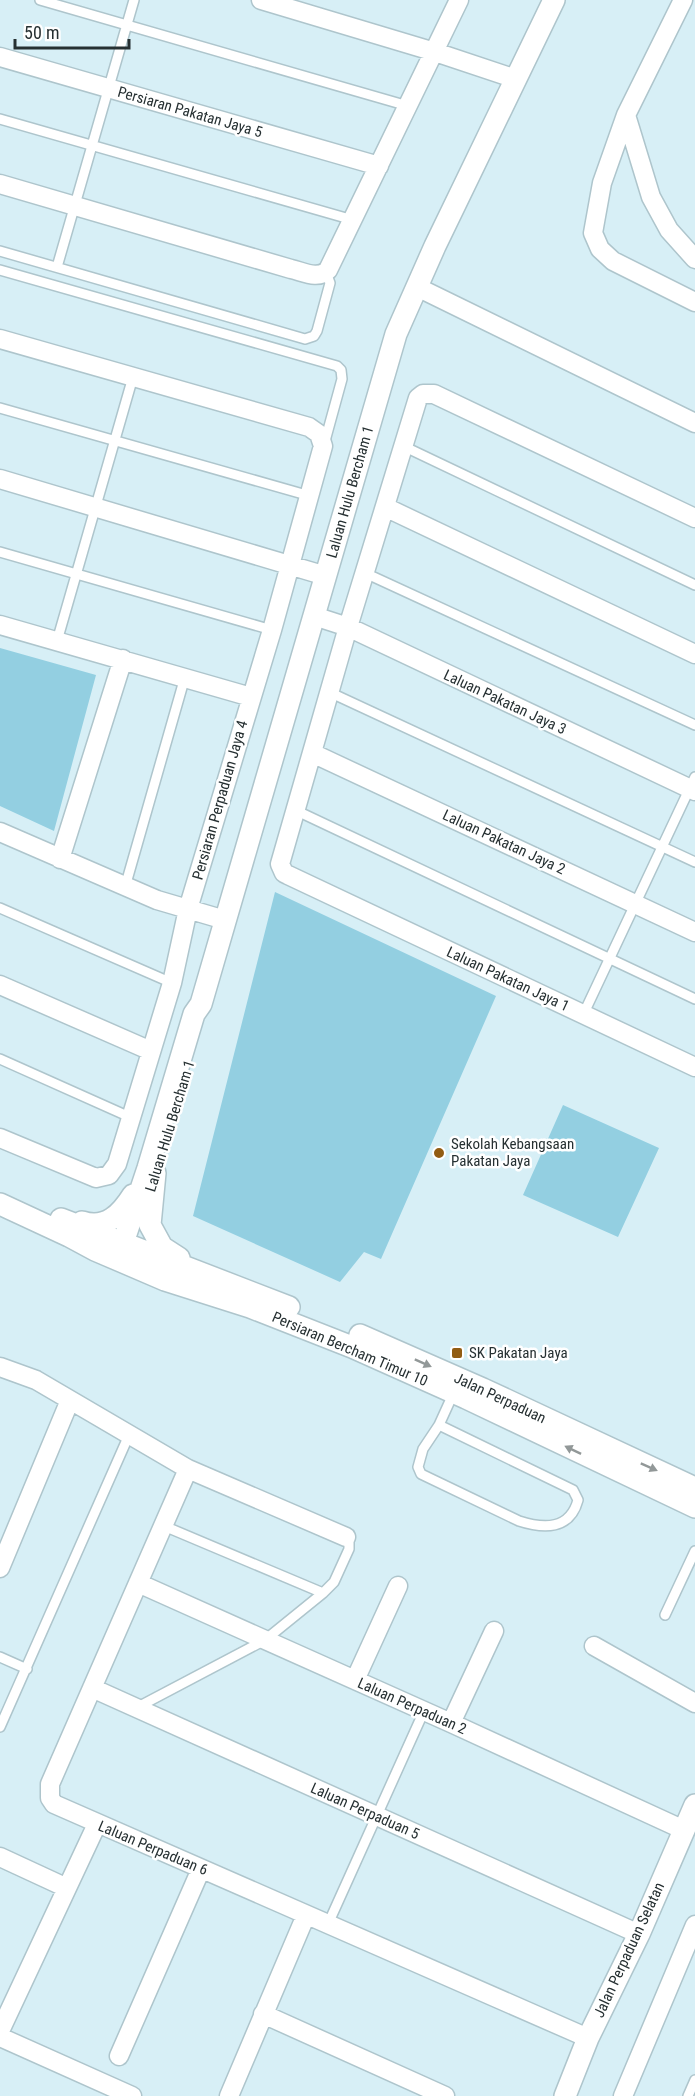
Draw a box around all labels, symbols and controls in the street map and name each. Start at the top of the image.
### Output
scale bar [15,12,129,50]
text: 50 m [24,22,59,43]
street label: Persiaran Pakatan Jaya 5 [116,83,264,141]
street label: Laluan Hulu Bercham 1 [323,424,377,560]
street label: Laluan Pakatan Jaya 3 [441,666,569,738]
street label: Persiaran Perpaduan Jaya 4 [189,718,251,882]
street label: Laluan Pakatan Jaya 2 [440,806,568,878]
street label: Laluan Pakatan Jaya 1 [444,943,572,1015]
street label: Laluan Hulu Bercham 1 [141,1058,199,1194]
place label: Sekolah Kebangsaan Pakatan Jaya [451,1135,574,1170]
marker: Sekolah Kebangsaan Pakatan Jaya [432,1146,446,1160]
street label: Persiaran Bercham Timur 10 [269,1308,431,1390]
place label: SK Pakatan Jaya [469,1344,568,1362]
marker: SK Pakatan Jaya [450,1346,464,1360]
one-way arrow [414,1358,432,1368]
street label: Jalan Perpaduan [451,1369,549,1427]
one-way arrow [565,1445,582,1454]
one-way arrow [640,1462,658,1472]
street label: Laluan Perpaduan 2 [355,1674,469,1738]
street label: Laluan Perpaduan 5 [308,1779,422,1843]
street label: Laluan Perpaduan 6 [95,1817,211,1879]
street label: Jalan Perpaduan Selatan [590,1880,668,2020]

